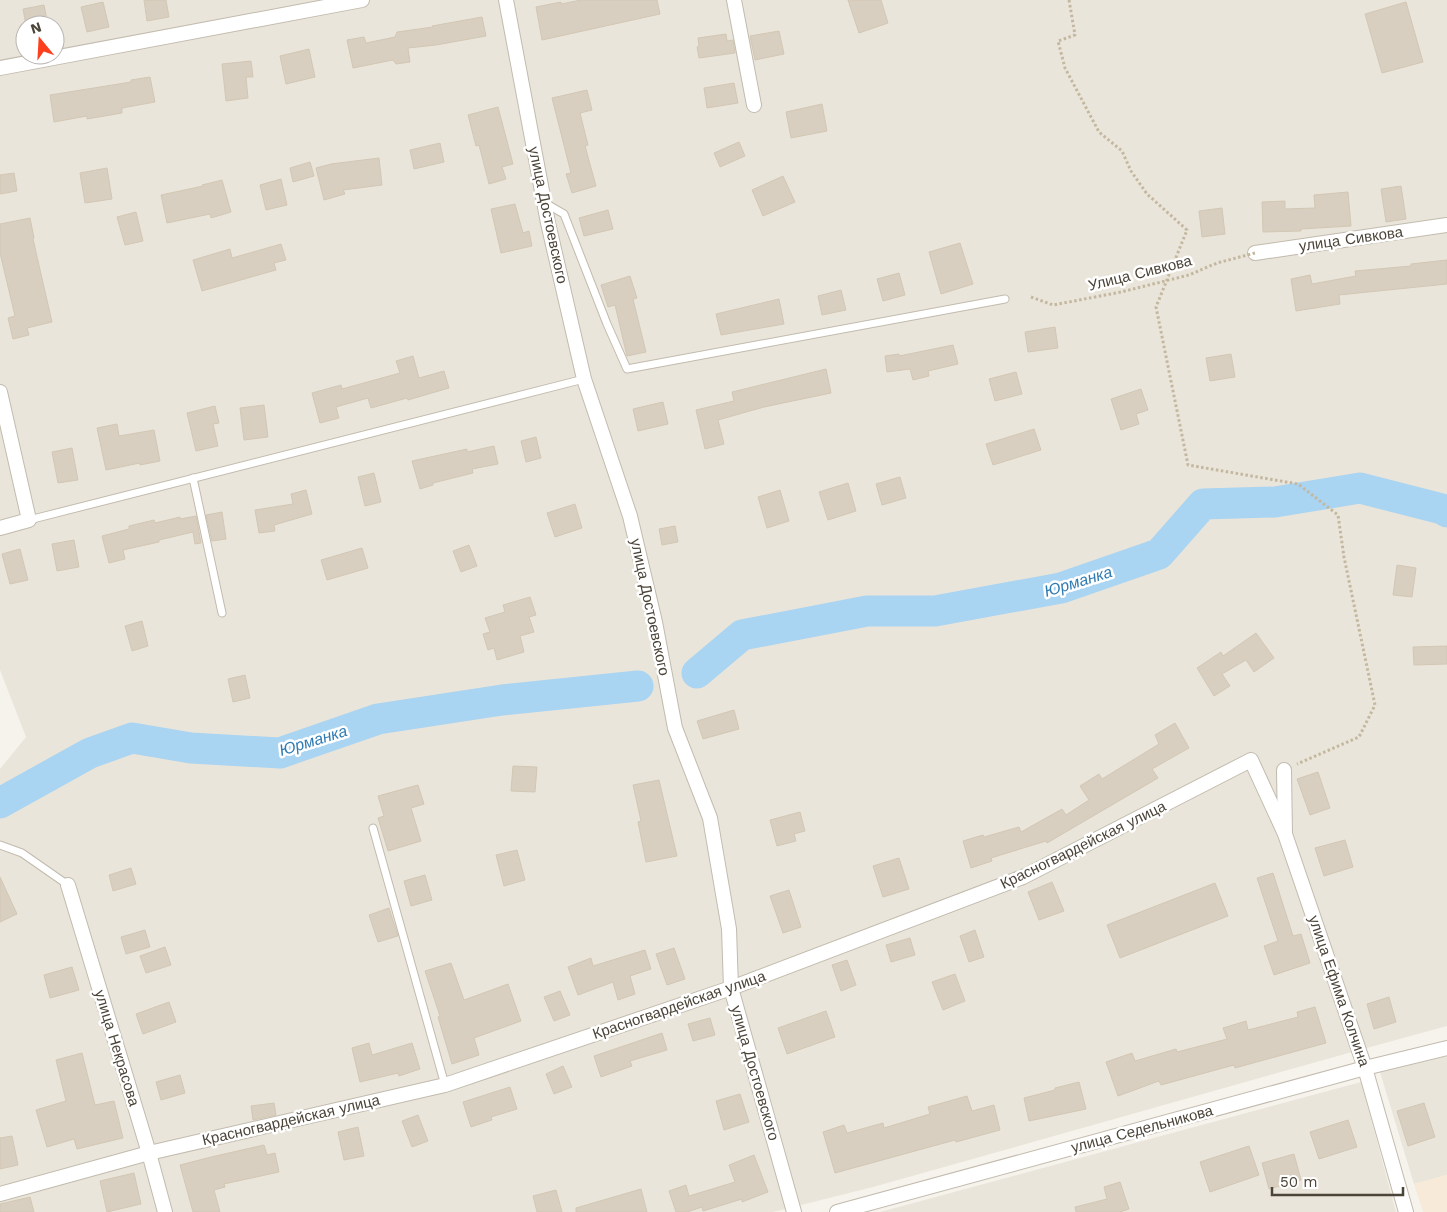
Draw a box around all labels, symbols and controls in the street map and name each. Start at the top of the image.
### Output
north arrow [15,15,65,65]
text: N [29,18,43,37]
street label: улица Достоевского [525,145,571,285]
street label: улица Сивкова [1298,223,1405,255]
street label: Улица Сивкова [1086,251,1194,295]
street label: улица Достоевского [627,537,673,677]
water label: Юрманка [1042,562,1115,601]
water label: Юрманка [277,721,350,760]
street label: Красногвардейская улица [997,797,1169,893]
street label: улица Ефима Колчина [1305,913,1374,1070]
street label: Красногвардейская улица [590,967,769,1043]
street label: улица Некрасова [91,988,143,1109]
street label: улица Достоевского [727,1003,783,1143]
street label: Красногвардейская улица [200,1091,382,1149]
street label: улица Седельникова [1069,1101,1216,1157]
scale bar [1272,1164,1403,1196]
text: 50 m [1280,1173,1317,1191]

